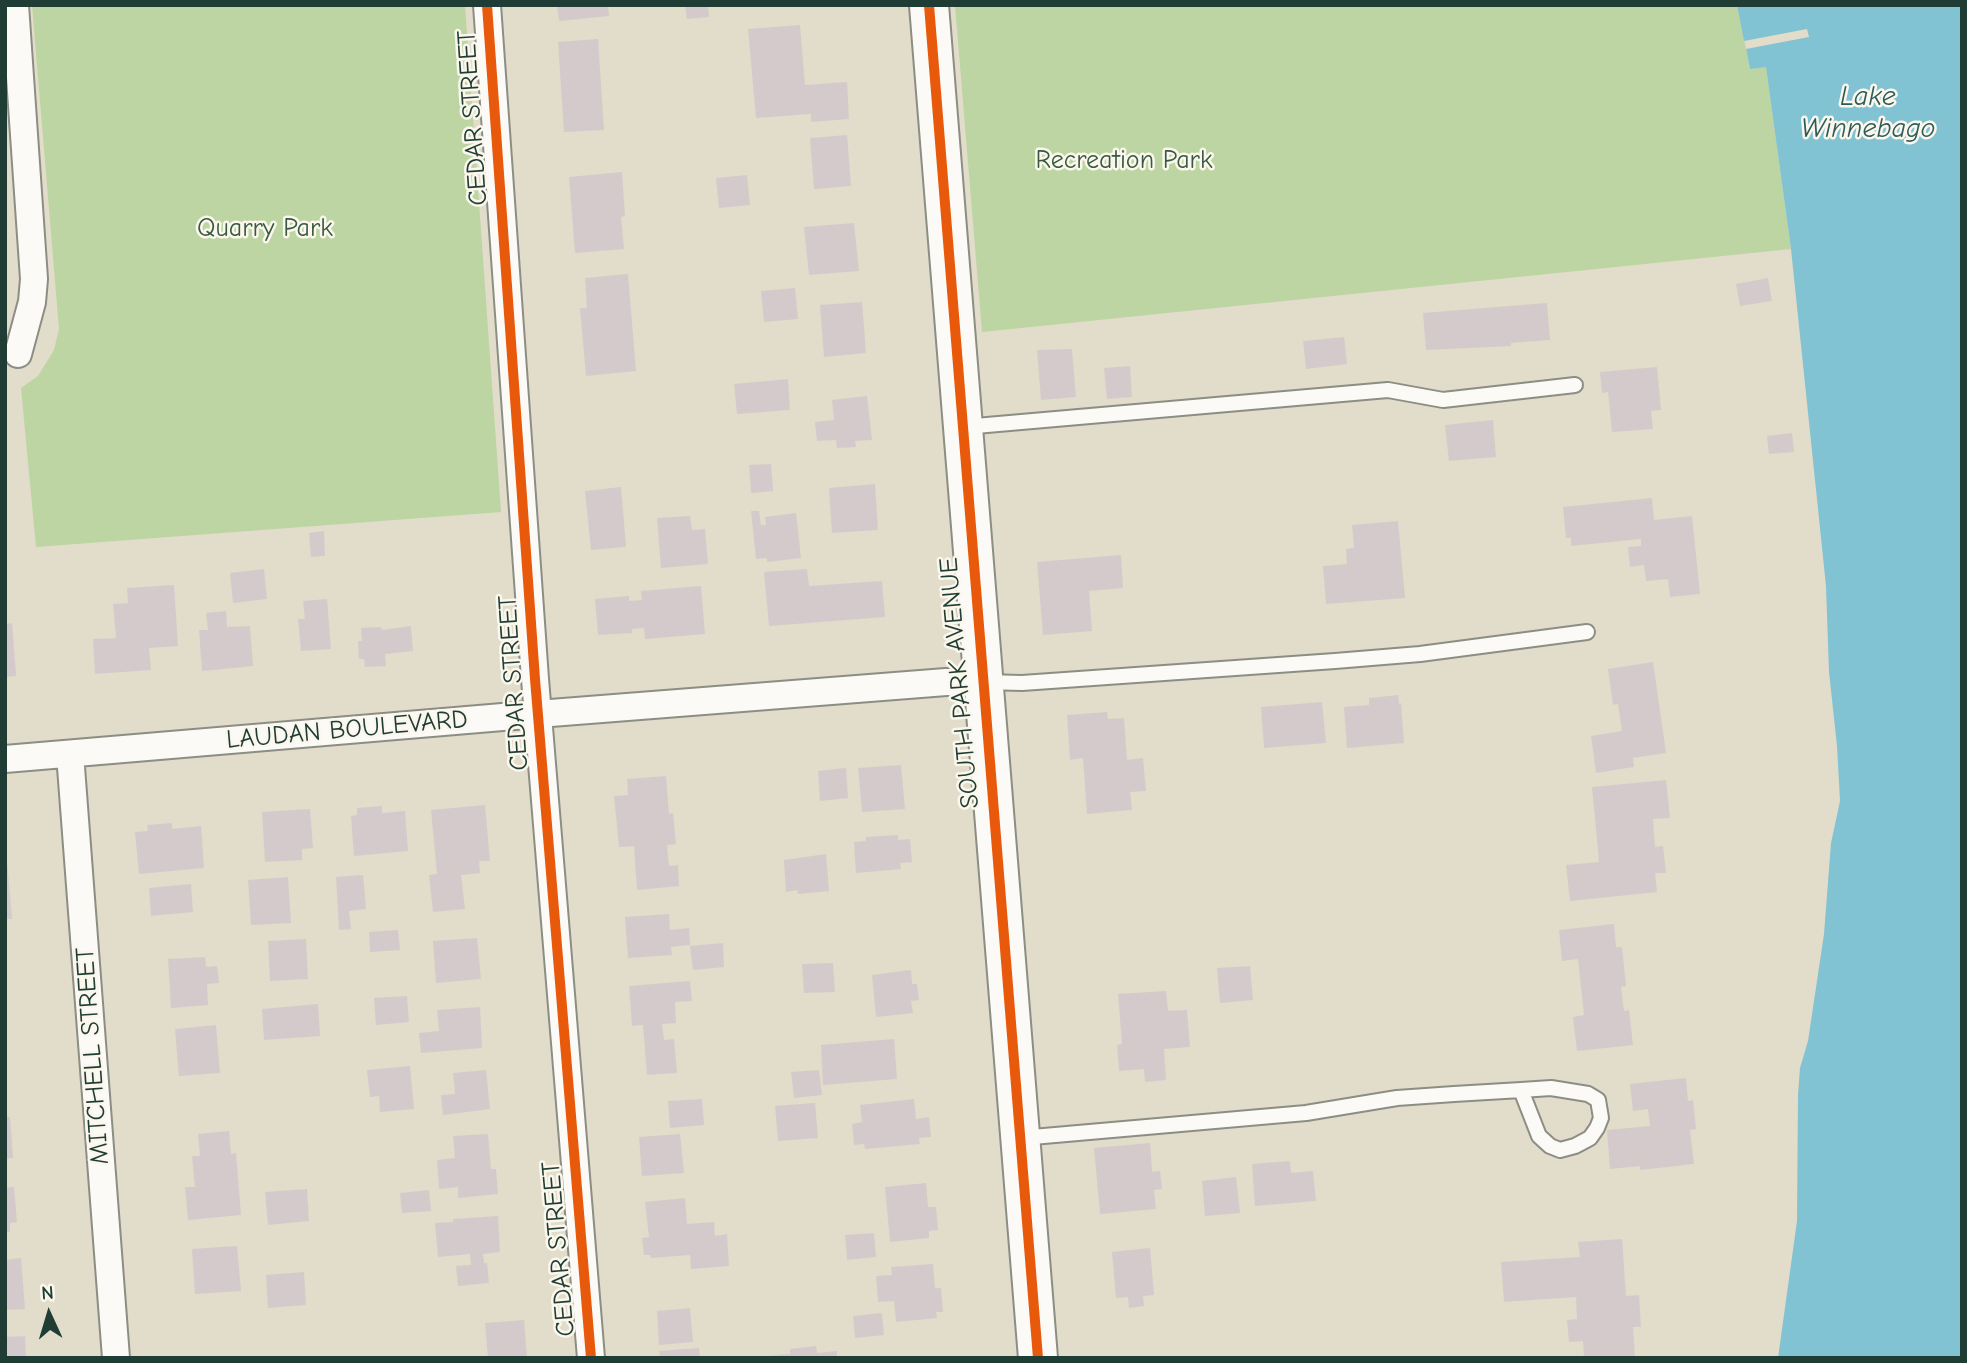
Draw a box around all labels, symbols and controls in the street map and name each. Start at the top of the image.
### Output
street label: CEDAR STREET [451,29,495,207]
water label: Lake Winnebago [1801,80,1935,146]
park label: Recreation Park [1036,145,1212,177]
park label: Quarry Park [197,213,333,245]
street label: SOUTH PARK AVENUE [933,556,987,810]
street label: CEDAR STREET [492,594,536,772]
street label: LAUDAN BOULEVARD [225,704,469,756]
street label: MITCHELL STREET [70,946,116,1166]
street label: CEDAR STREET [536,1160,582,1338]
north arrow [14,1279,84,1349]
text: N [41,1282,54,1304]

